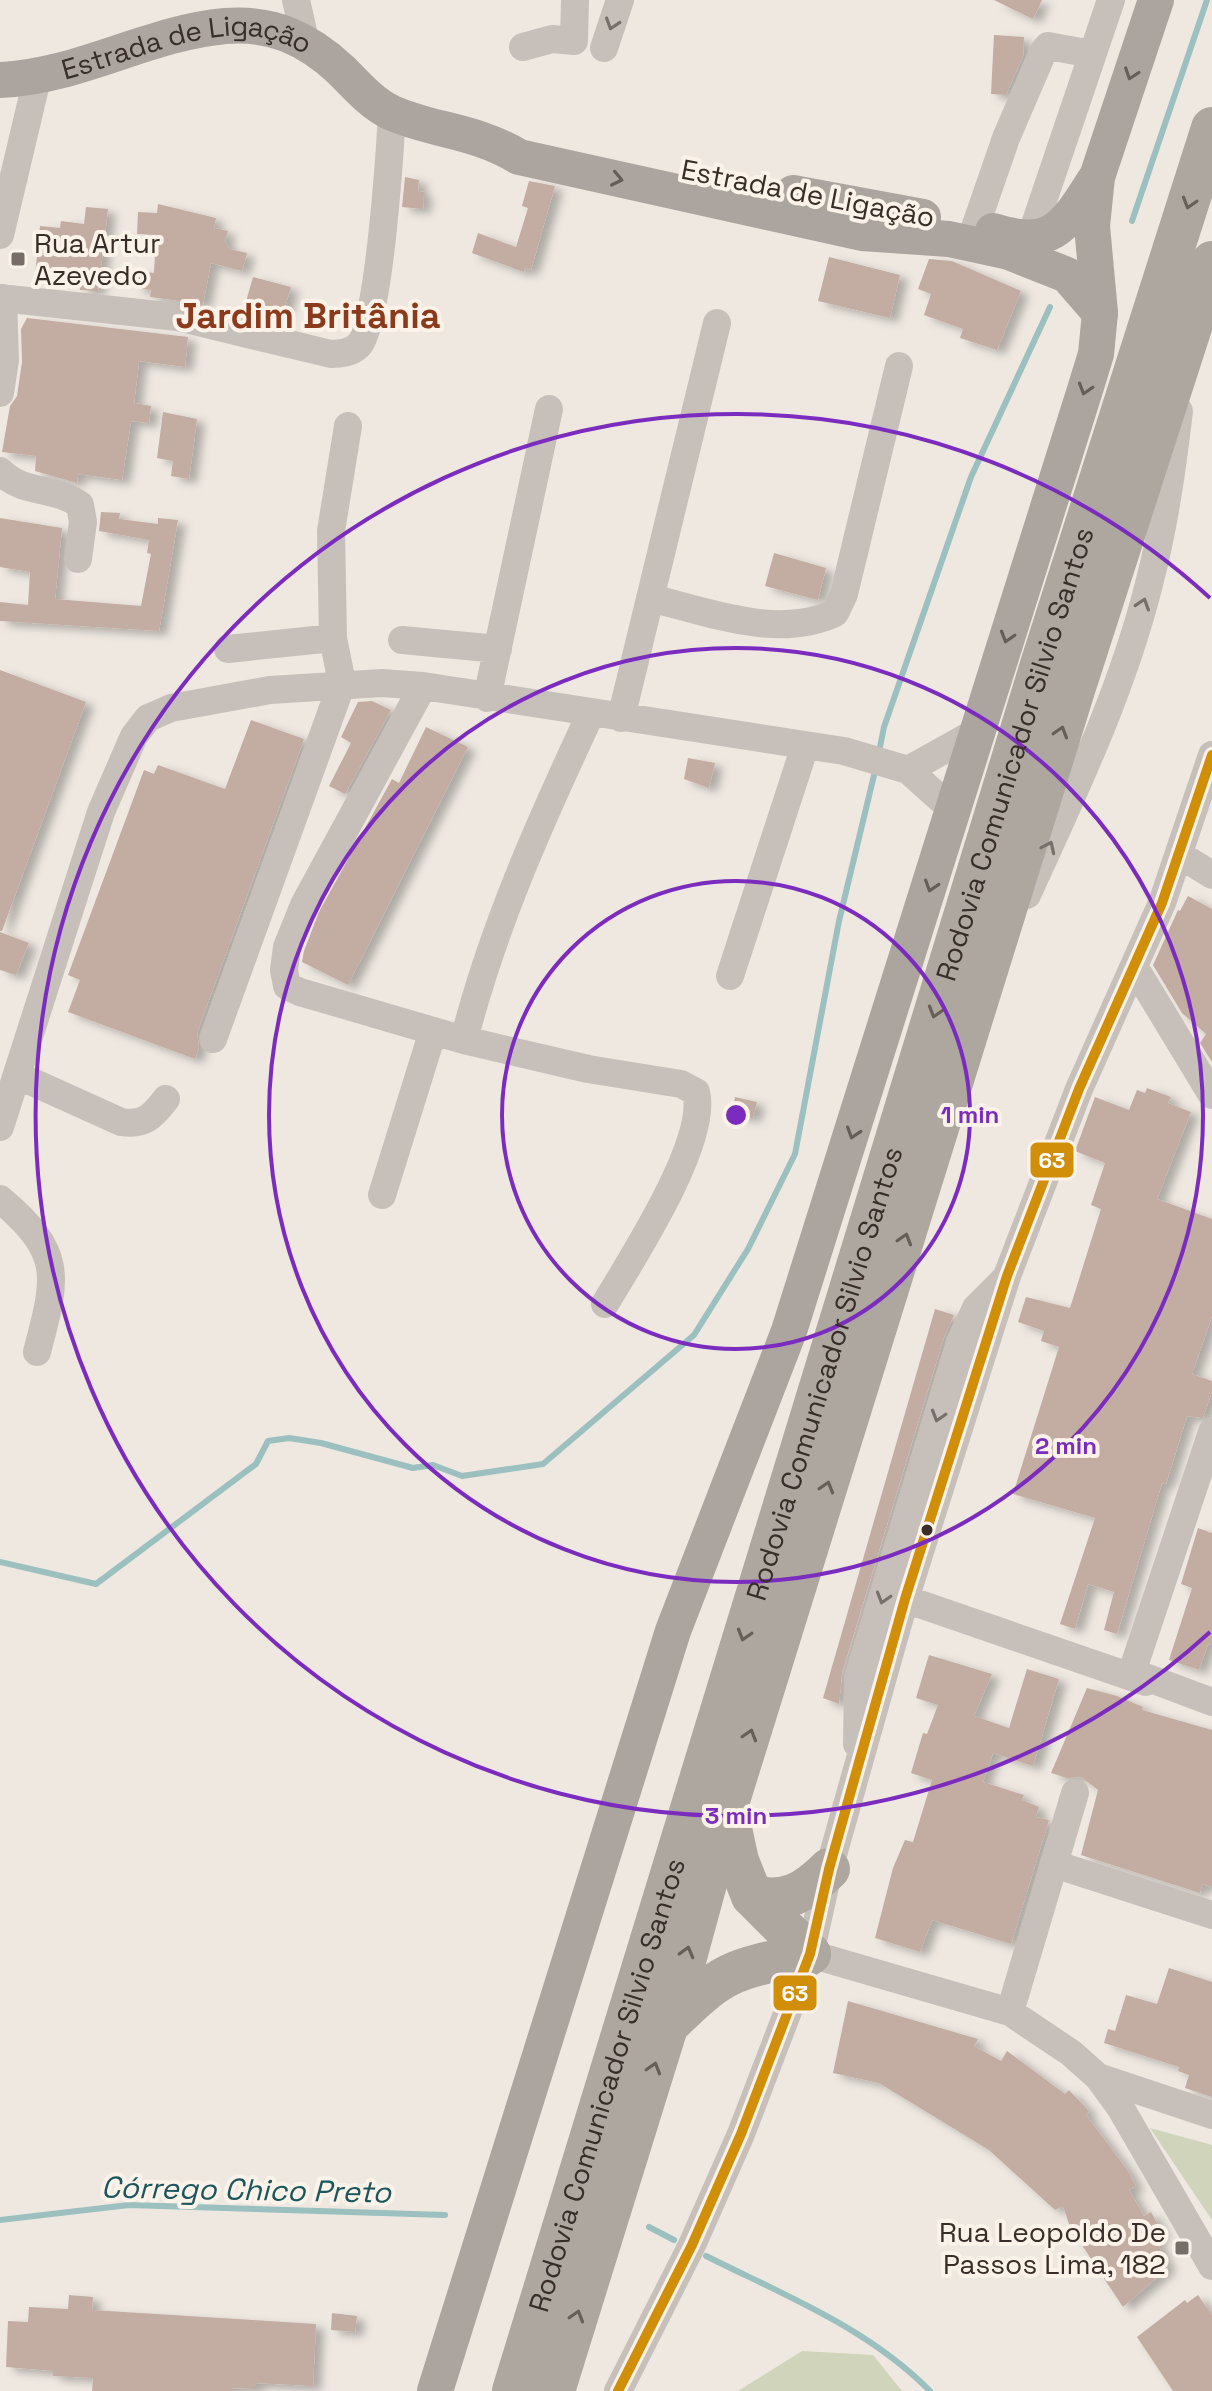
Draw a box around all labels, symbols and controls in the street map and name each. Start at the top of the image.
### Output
street label: Estrada de Ligação [57,7,319,87]
one-way arrow [605,16,621,30]
one-way arrow [1125,66,1141,80]
street label: Estrada de Ligação [678,151,938,235]
one-way arrow [610,170,623,187]
one-way arrow [1182,195,1198,209]
place label: Rua Artur Azevedo [34,225,161,293]
marker: Rua Artur Azevedo [9,250,27,268]
district label: Jardim Britânia [175,293,441,339]
one-way arrow [1078,382,1094,395]
street label: Rodovia Comunicador Silvio Santos [927,523,1102,985]
one-way arrow [1134,598,1150,612]
one-way arrow [1000,629,1016,643]
one-way arrow [1052,725,1068,739]
one-way arrow [1039,840,1055,855]
one-way arrow [925,878,941,892]
one-way arrow [928,1004,944,1018]
text: 1 min [941,1099,999,1130]
centre of rings [722,1101,750,1129]
one-way arrow [846,1126,862,1140]
line badge: 63 [1029,1141,1075,1179]
street label: Rodovia Comunicador Silvio Santos [738,1142,911,1605]
text: 63 [1039,1146,1065,1174]
one-way arrow [896,1233,912,1247]
one-way arrow [931,1409,947,1423]
text: 2 min [1035,1430,1097,1461]
one-way arrow [818,1481,834,1495]
unlabelled marker [919,1522,935,1538]
one-way arrow [876,1590,892,1604]
one-way arrow [737,1628,753,1641]
one-way arrow [740,1729,756,1743]
text: 3 min [705,1800,767,1831]
street label: Rodovia Comunicador Silvio Santos [520,1854,693,2316]
one-way arrow [678,1945,695,1959]
line badge: 63 [772,1974,818,2012]
text: 63 [782,1979,808,2007]
one-way arrow [645,2062,661,2075]
water label: Córrego Chico Preto [101,2167,393,2212]
place label: Rua Leopoldo De Passos Lima, 182 [939,2214,1166,2282]
marker: Rua Leopoldo De Passos Lima, 182 [1173,2239,1191,2257]
one-way arrow [568,2310,584,2324]

